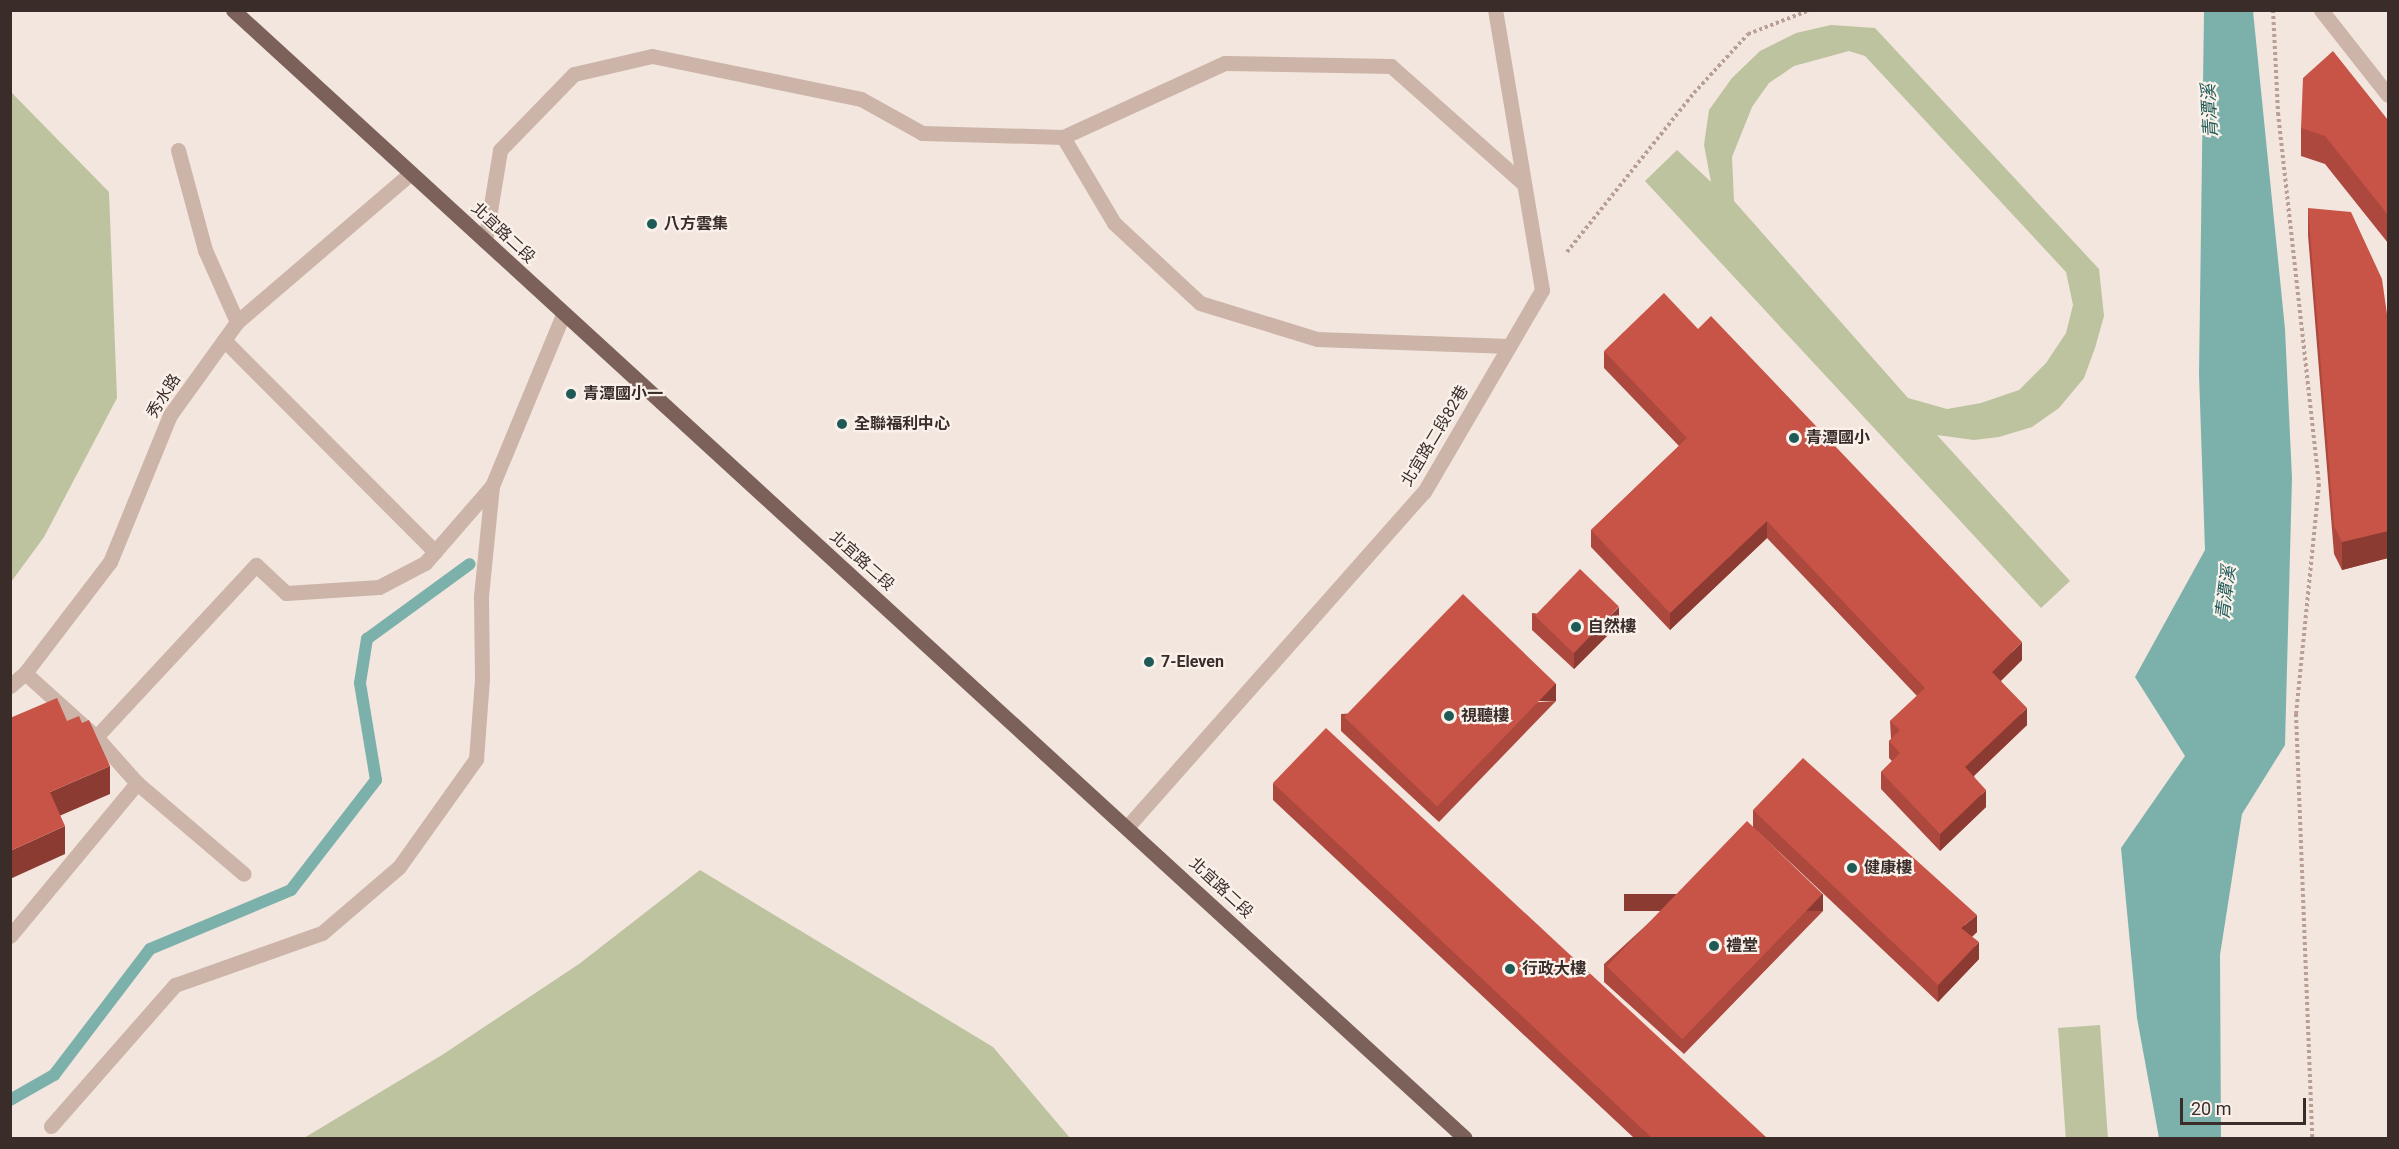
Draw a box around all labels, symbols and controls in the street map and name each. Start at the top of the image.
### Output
water label: 青潭溪 [2198,83,2222,139]
street label: 北宜路二段 [467,199,539,267]
place label: 八方雲集 [664,214,728,234]
marker: 八方雲集 [645,217,659,231]
street label: 秀水路 [143,371,185,421]
street label: 北宜路二段82巷 [1397,382,1473,490]
place label: 青潭國小一 [583,384,663,404]
marker: 青潭國小一 [564,387,578,401]
place label: 全聯福利中心 [854,414,950,434]
marker: 全聯福利中心 [835,417,849,431]
place label: 青潭國小 [1806,428,1870,448]
marker: 青潭國小 [1787,431,1801,445]
street label: 北宜路二段 [826,527,898,595]
water label: 青潭溪 [2212,565,2240,621]
place label: 自然樓 [1588,617,1636,637]
marker: 自然樓 [1569,620,1583,634]
place label: 7-Eleven [1161,652,1224,672]
marker: 7-Eleven [1142,655,1156,669]
place label: 視聽樓 [1461,706,1509,726]
marker: 視聽樓 [1442,709,1456,723]
street label: 北宜路二段 [1185,854,1257,922]
place label: 健康樓 [1864,858,1912,878]
marker: 健康樓 [1845,861,1859,875]
place label: 禮堂 [1726,936,1758,956]
marker: 禮堂 [1707,939,1721,953]
place label: 行政大樓 [1522,959,1586,979]
marker: 行政大樓 [1503,962,1517,976]
scale bar [2183,1086,2309,1124]
text: 20 m [2191,1098,2231,1119]

